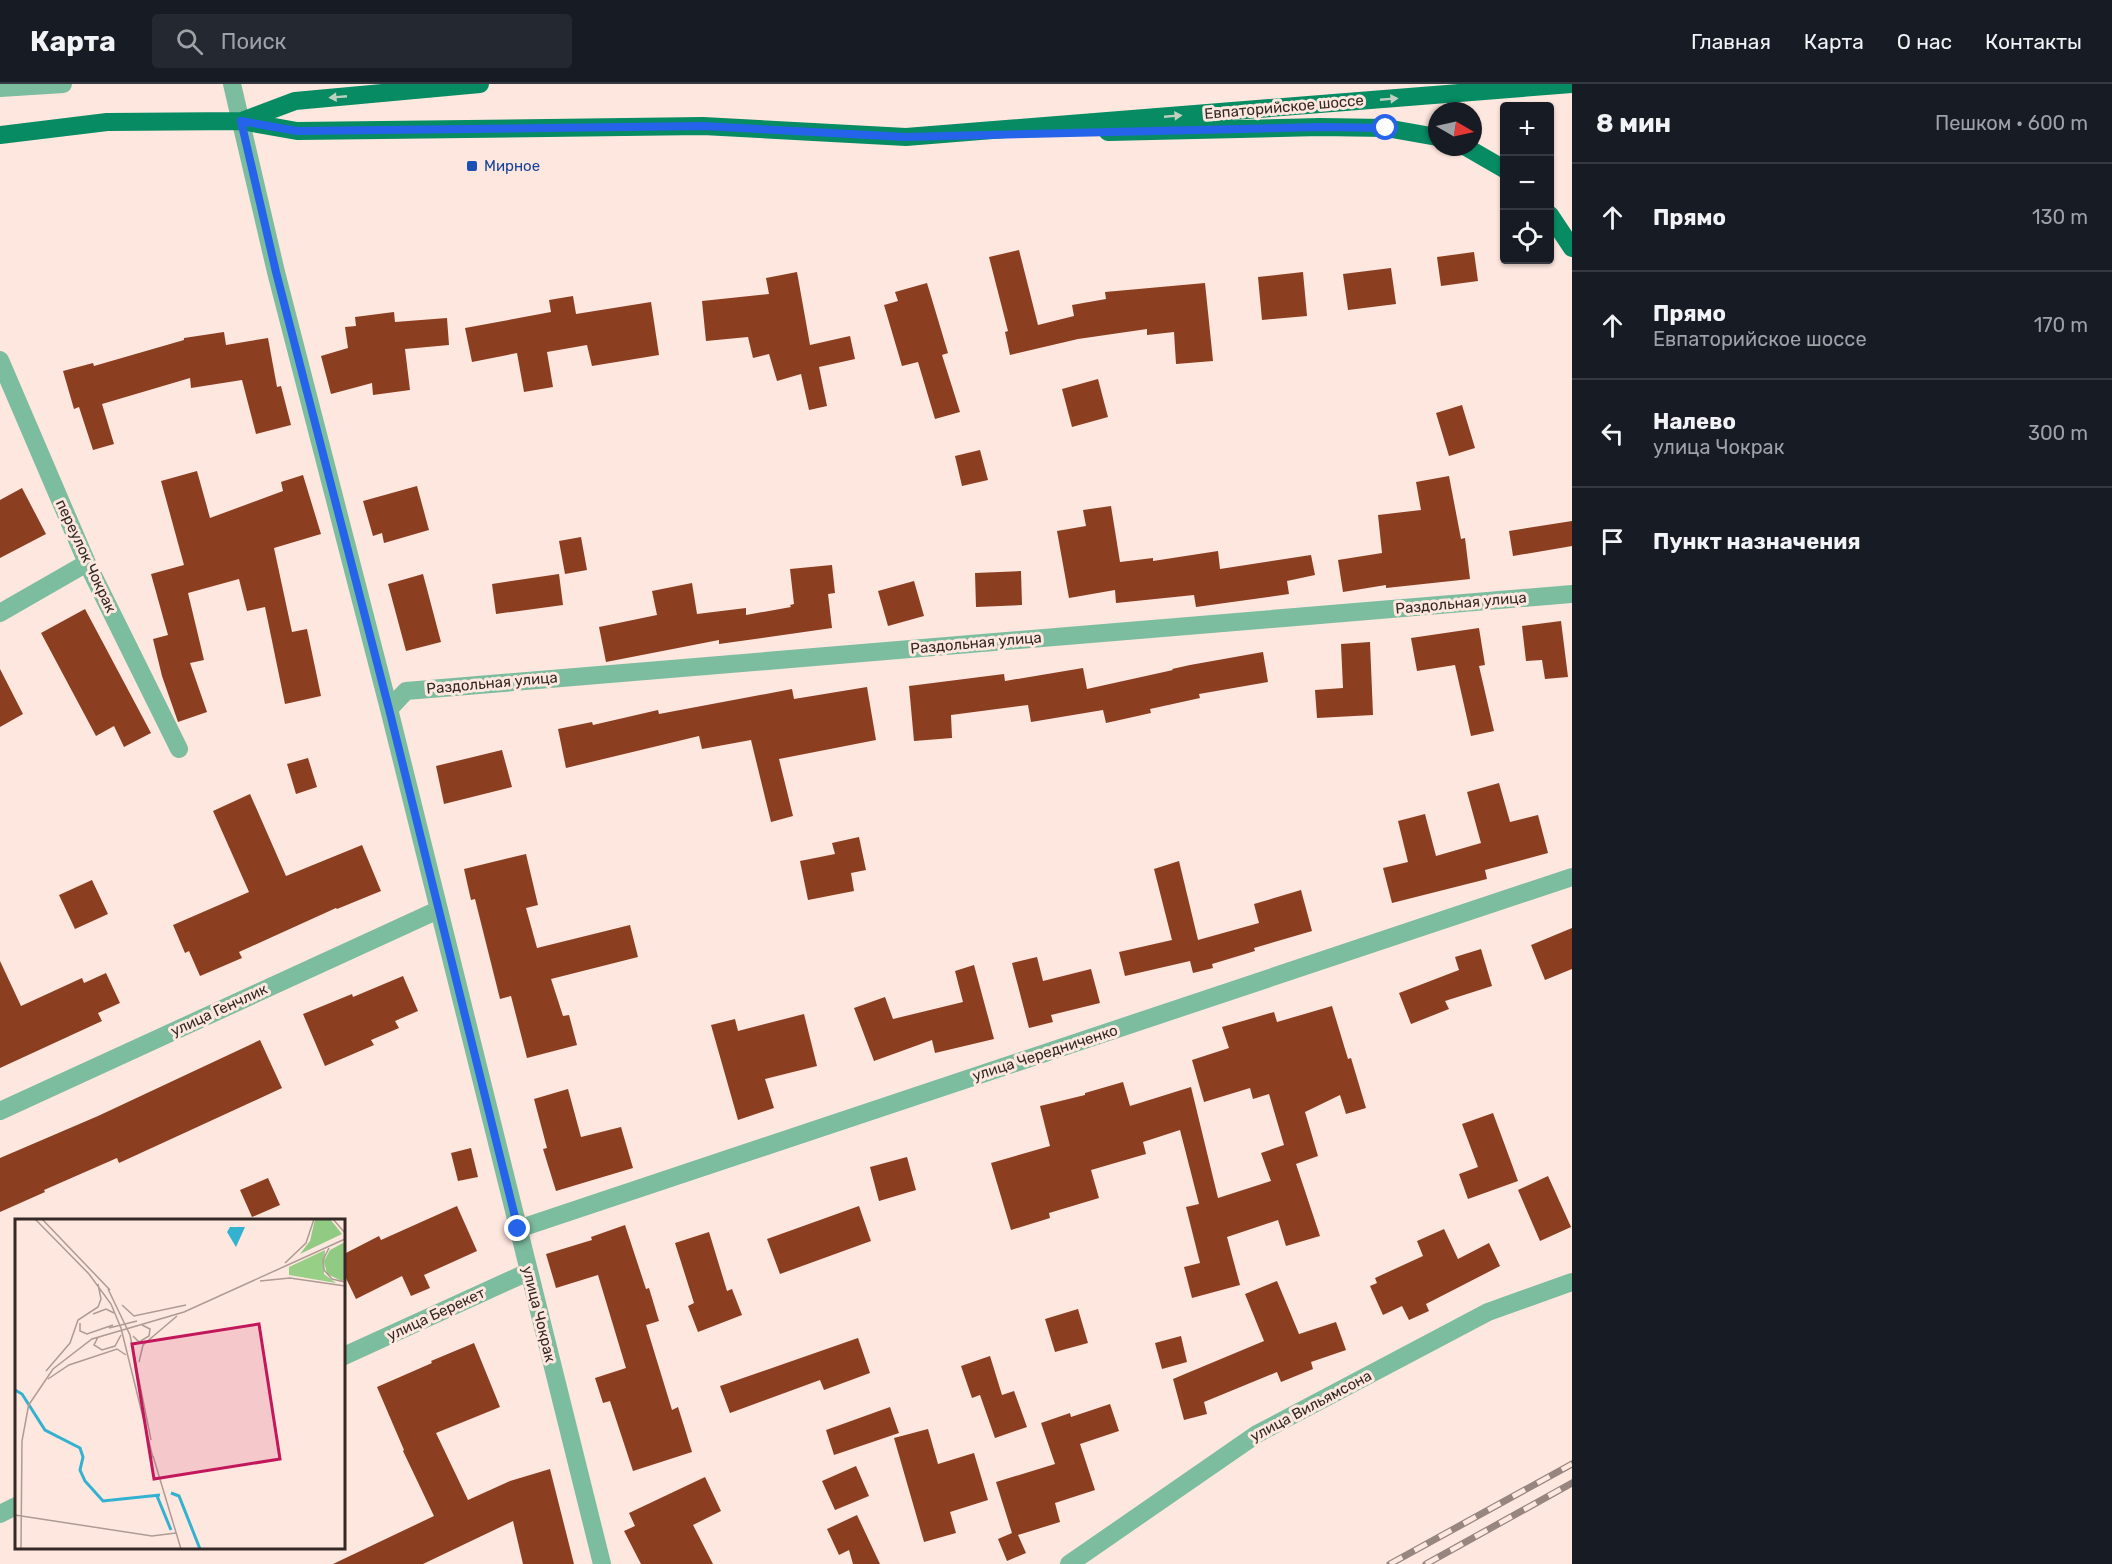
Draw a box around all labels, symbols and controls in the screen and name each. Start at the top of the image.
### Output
search box [152,14,572,68]
text: Карта [30,25,116,58]
icon: search [173,25,206,58]
text: Поиск [221,28,286,55]
text: Главная [1691,29,1771,54]
text: Карта [1804,29,1864,54]
text: О нас [1897,29,1952,54]
text: Контакты [1985,29,2082,54]
street label: Евпаторийское шоссе [1203,91,1365,123]
one-way arrow [329,92,348,102]
one-way arrow [1379,94,1398,104]
north arrow [1428,102,1482,156]
map controls [1500,102,1554,264]
button: + [1500,102,1554,156]
text: 8 мин [1596,108,1671,139]
one-way arrow [1164,111,1183,121]
text: Пешком · 600 m [1935,111,2088,135]
route start [1372,114,1398,140]
button: − [1500,156,1554,210]
place label: Мирное [484,157,540,175]
marker: Мирное [465,159,479,173]
icon: ahead [1596,201,1629,234]
text: Прямо [1653,204,1726,231]
text: 130 m [2032,205,2088,229]
button: locate [1500,210,1554,264]
text: Прямо [1653,300,1726,327]
icon: ahead [1596,309,1629,342]
text: 170 m [2034,313,2088,337]
text: Евпаторийское шоссе [1653,327,1867,351]
text: Налево [1653,408,1736,435]
icon: left [1596,417,1629,450]
text: 300 m [2028,421,2088,445]
text: улица Чокрак [1653,435,1784,459]
street label: переулок Чокрак [52,497,120,615]
icon: arrive [1596,525,1629,558]
text: Пункт назначения [1653,528,1861,555]
street label: Раздольная улица [1395,588,1527,618]
street label: Раздольная улица [910,628,1042,658]
street label: Раздольная улица [426,668,558,698]
street label: улица Генчлик [168,980,270,1040]
street label: улица Чередниченко [970,1021,1120,1085]
route end [504,1215,530,1241]
inset map [15,1219,345,1549]
street label: улица Чокрак [518,1264,560,1364]
street label: улица Берекет [384,1283,488,1345]
street label: улица Вильямсона [1247,1366,1375,1446]

